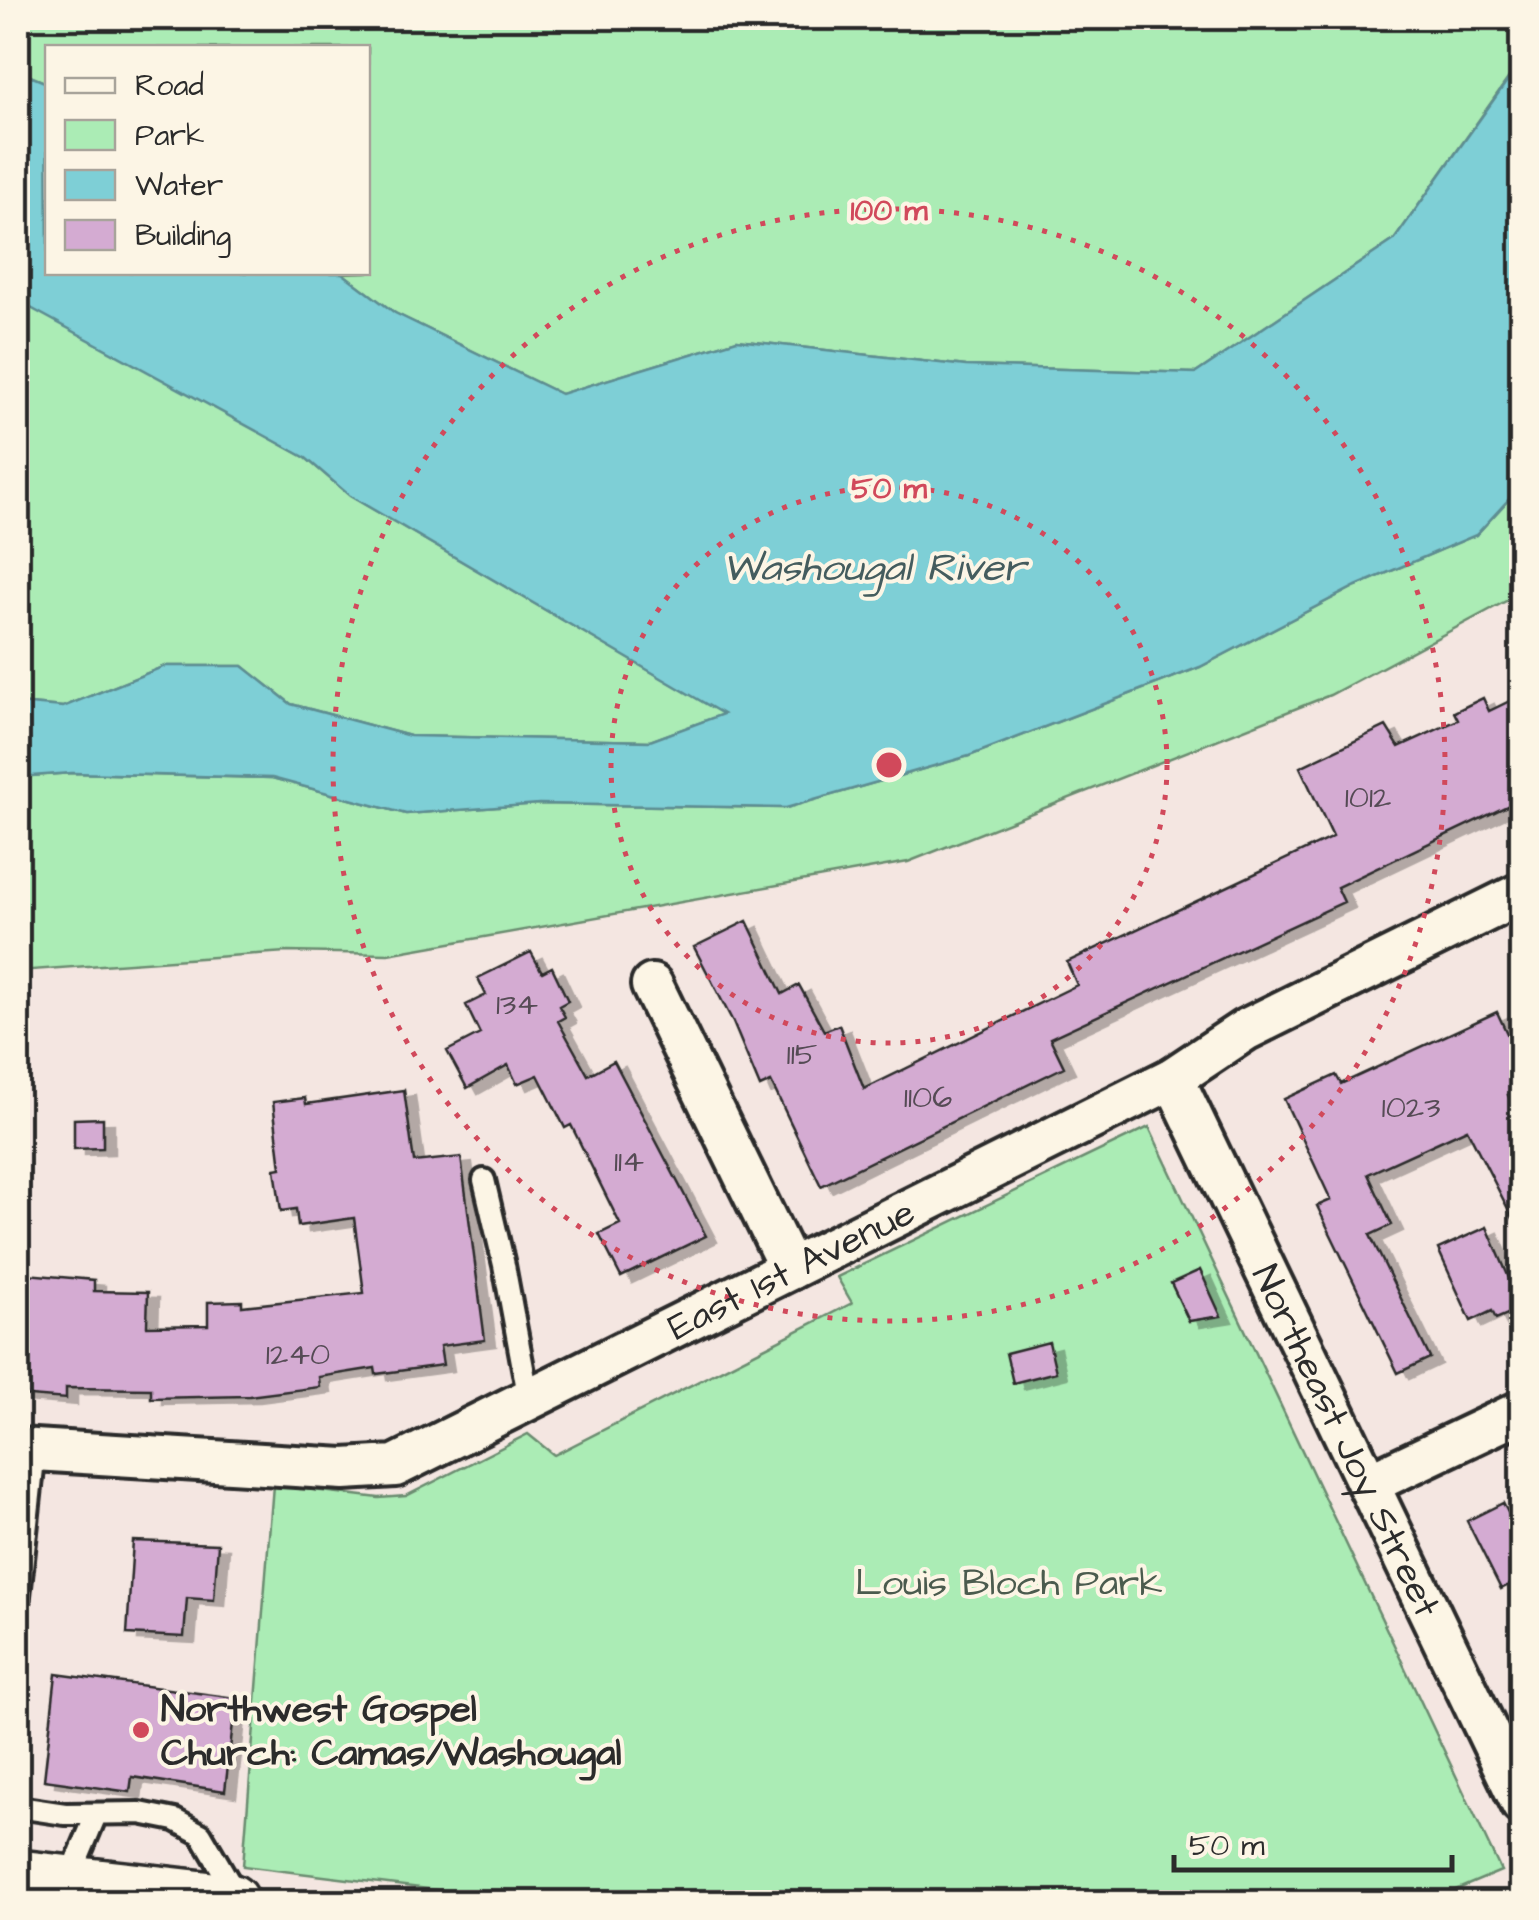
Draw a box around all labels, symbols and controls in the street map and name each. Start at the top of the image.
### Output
legend [45,45,370,275]
text: Road [135,65,204,107]
text: Park [135,115,204,157]
text: Water [135,165,223,207]
text: 100 m [850,190,928,232]
text: Building [135,215,231,258]
text: 50 m [851,468,927,510]
water label: Washougal River [723,541,1029,597]
centre of rings [871,747,907,783]
house number: 1012 [1345,775,1391,820]
house number: 134 [496,982,538,1027]
house number: 115 [787,1032,818,1077]
house number: 1106 [904,1075,952,1120]
house number: 1023 [1382,1085,1440,1130]
house number: 114 [614,1139,644,1184]
street label: East 1st Avenue [659,1187,924,1354]
street label: Northeast Joy Street [1239,1257,1452,1626]
house number: 1240 [266,1332,330,1377]
park label: Louis Bloch Park [855,1558,1163,1610]
place label: Northwest Gospel Church: Camas/Washougal [161,1684,621,1781]
marker: Northwest Gospel Church: Camas/Washougal [130,1719,152,1741]
scale bar [1174,1810,1452,1872]
text: 50 m [1189,1825,1265,1867]

